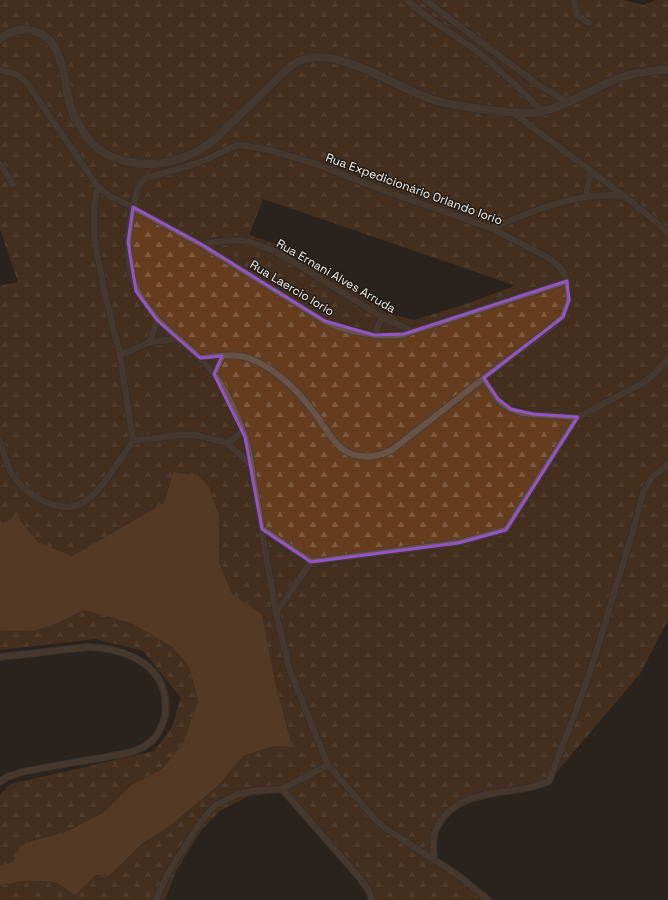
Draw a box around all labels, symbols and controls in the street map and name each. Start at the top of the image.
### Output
street label: Rua Expedicionário Orlando Iorio [323,149,505,229]
street label: Rua Ernani Alves Arruda [273,235,399,317]
street label: Rua Laercio Iorio [247,257,337,319]

